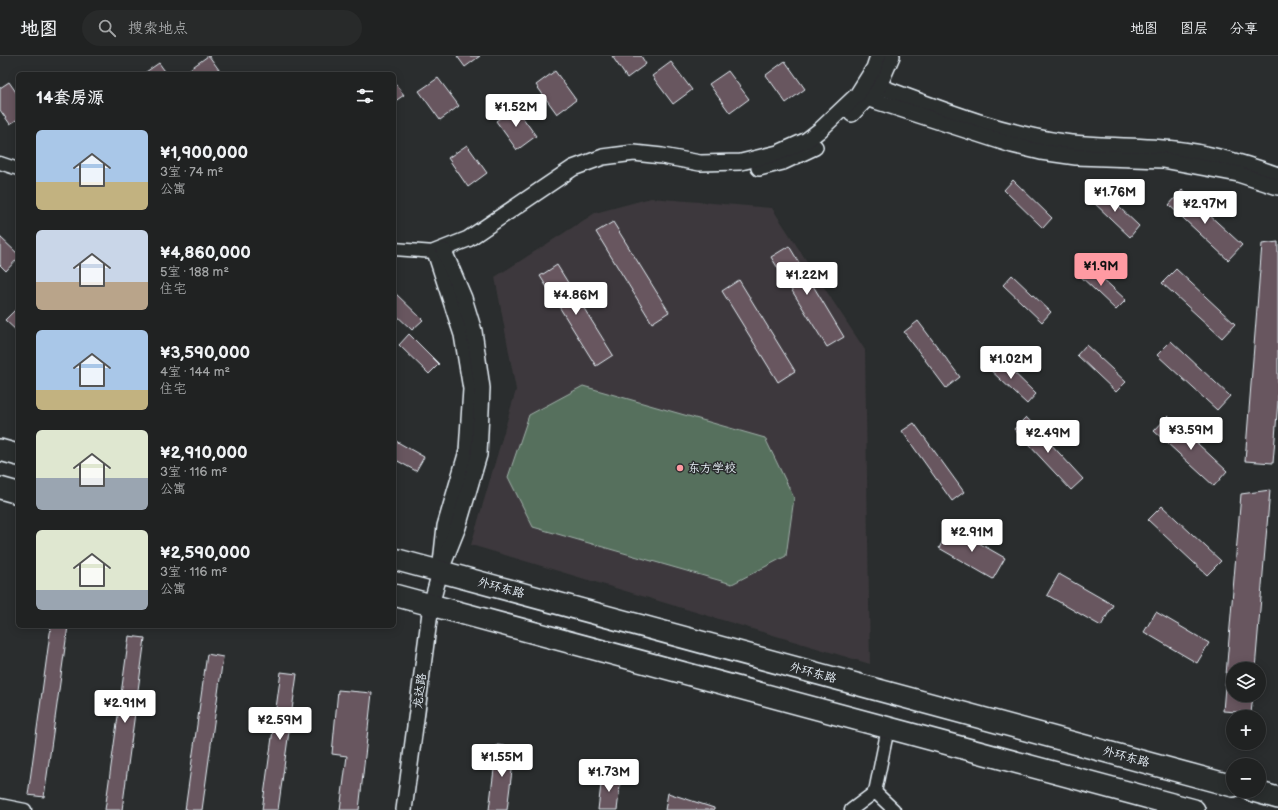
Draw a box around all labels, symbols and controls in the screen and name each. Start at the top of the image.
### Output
search box [82,10,362,46]
icon: search [96,17,118,39]
text: 地图 [20,18,58,41]
text: 搜索地点 [128,19,188,38]
text: 地图 [1130,20,1158,37]
text: 图层 [1180,20,1208,37]
text: 分享 [1230,20,1258,37]
icon: filters [354,85,376,107]
text: 14套房源 [36,88,104,108]
pin: ¥1.52M [483,94,549,128]
text: ¥1.52M [495,99,537,115]
text: ¥1,900,000 [160,143,248,163]
icon: home [68,146,116,194]
text: 3室 · 74 m² [160,164,223,180]
pin: ¥1.76M [1082,179,1148,213]
text: 公寓 [160,181,186,197]
text: ¥1.76M [1094,184,1136,200]
pin: ¥2.97M [1172,191,1238,225]
text: ¥2.97M [1183,196,1227,212]
text: ¥4,860,000 [160,243,251,263]
icon: home [68,246,116,294]
pin: ¥1.9M [1073,253,1129,287]
text: ¥1.9M [1083,258,1119,274]
pin: ¥1.22M [774,262,840,296]
text: 5室 · 188 m² [160,264,229,280]
text: ¥1.22M [785,267,829,283]
text: 住宅 [160,281,186,297]
pin: ¥4.86M [543,282,609,316]
text: ¥4.86M [553,287,599,303]
text: ¥3,590,000 [160,343,250,363]
icon: home [68,346,116,394]
pin: ¥1.02M [978,346,1044,380]
text: ¥1.02M [989,351,1033,367]
text: 4室 · 144 m² [160,364,230,380]
text: 住宅 [160,381,186,397]
pin: ¥3.59M [1158,417,1224,451]
pin: ¥2.49M [1015,420,1081,454]
text: ¥3.59M [1169,422,1213,438]
text: ¥2.49M [1025,425,1071,441]
text: ¥2,910,000 [160,443,248,463]
icon: home [68,446,116,494]
place label: 东方学校 [688,461,736,476]
marker: 东方学校 [675,463,685,473]
text: 3室 · 116 m² [160,464,227,480]
text: 公寓 [160,481,186,497]
pin: ¥2.91M [939,519,1005,553]
text: ¥2.91M [951,524,993,540]
text: ¥2,590,000 [160,543,250,563]
icon: home [68,546,116,594]
text: 3室 · 116 m² [160,564,227,580]
street label: 外环东路 [476,575,526,601]
text: 公寓 [160,581,186,597]
street label: 外环东路 [788,660,838,686]
map controls [1226,662,1266,798]
button: layers [1226,662,1266,702]
street label: 龙达路 [410,672,430,710]
pin: ¥2.91M [92,690,158,724]
text: ¥2.91M [104,695,146,711]
pin: ¥2.59M [247,707,313,741]
button: + [1226,710,1266,750]
text: ¥2.59M [258,712,302,728]
pin: ¥1.55M [469,744,535,778]
street label: 外环东路 [1101,744,1151,770]
text: ¥1.55M [481,749,523,765]
button: − [1226,758,1266,798]
pin: ¥1.73M [576,759,642,793]
text: ¥1.73M [588,764,630,780]

